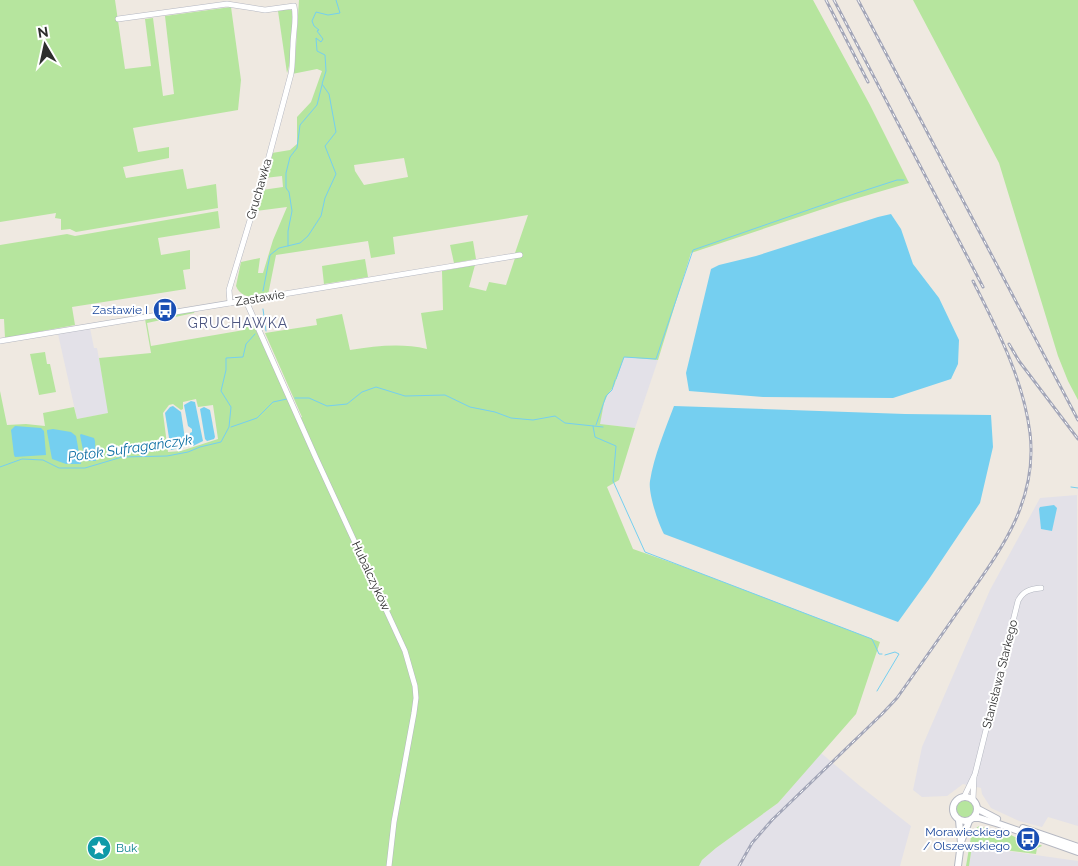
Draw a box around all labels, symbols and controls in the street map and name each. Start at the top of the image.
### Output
north arrow [20,20,70,70]
text: N [36,23,49,41]
street label: Gruchawka [244,157,274,221]
street label: Zastawie [234,287,286,309]
bus stop icon: Zastawie I [152,297,178,323]
place label: Zastawie I [92,303,148,317]
district label: GRUCHAWKA [188,315,288,331]
water label: Potok Sufragańczyk [67,431,194,465]
street label: Hubalczyków [349,539,393,613]
street label: Stanisława Starkego [980,618,1020,730]
place label: Morawieckiego / Olszewskiego [923,825,1010,853]
bus stop icon: Morawieckiego / Olszewskiego [1015,826,1041,852]
place icon: Buk [86,835,112,861]
place label: Buk [116,841,138,855]

